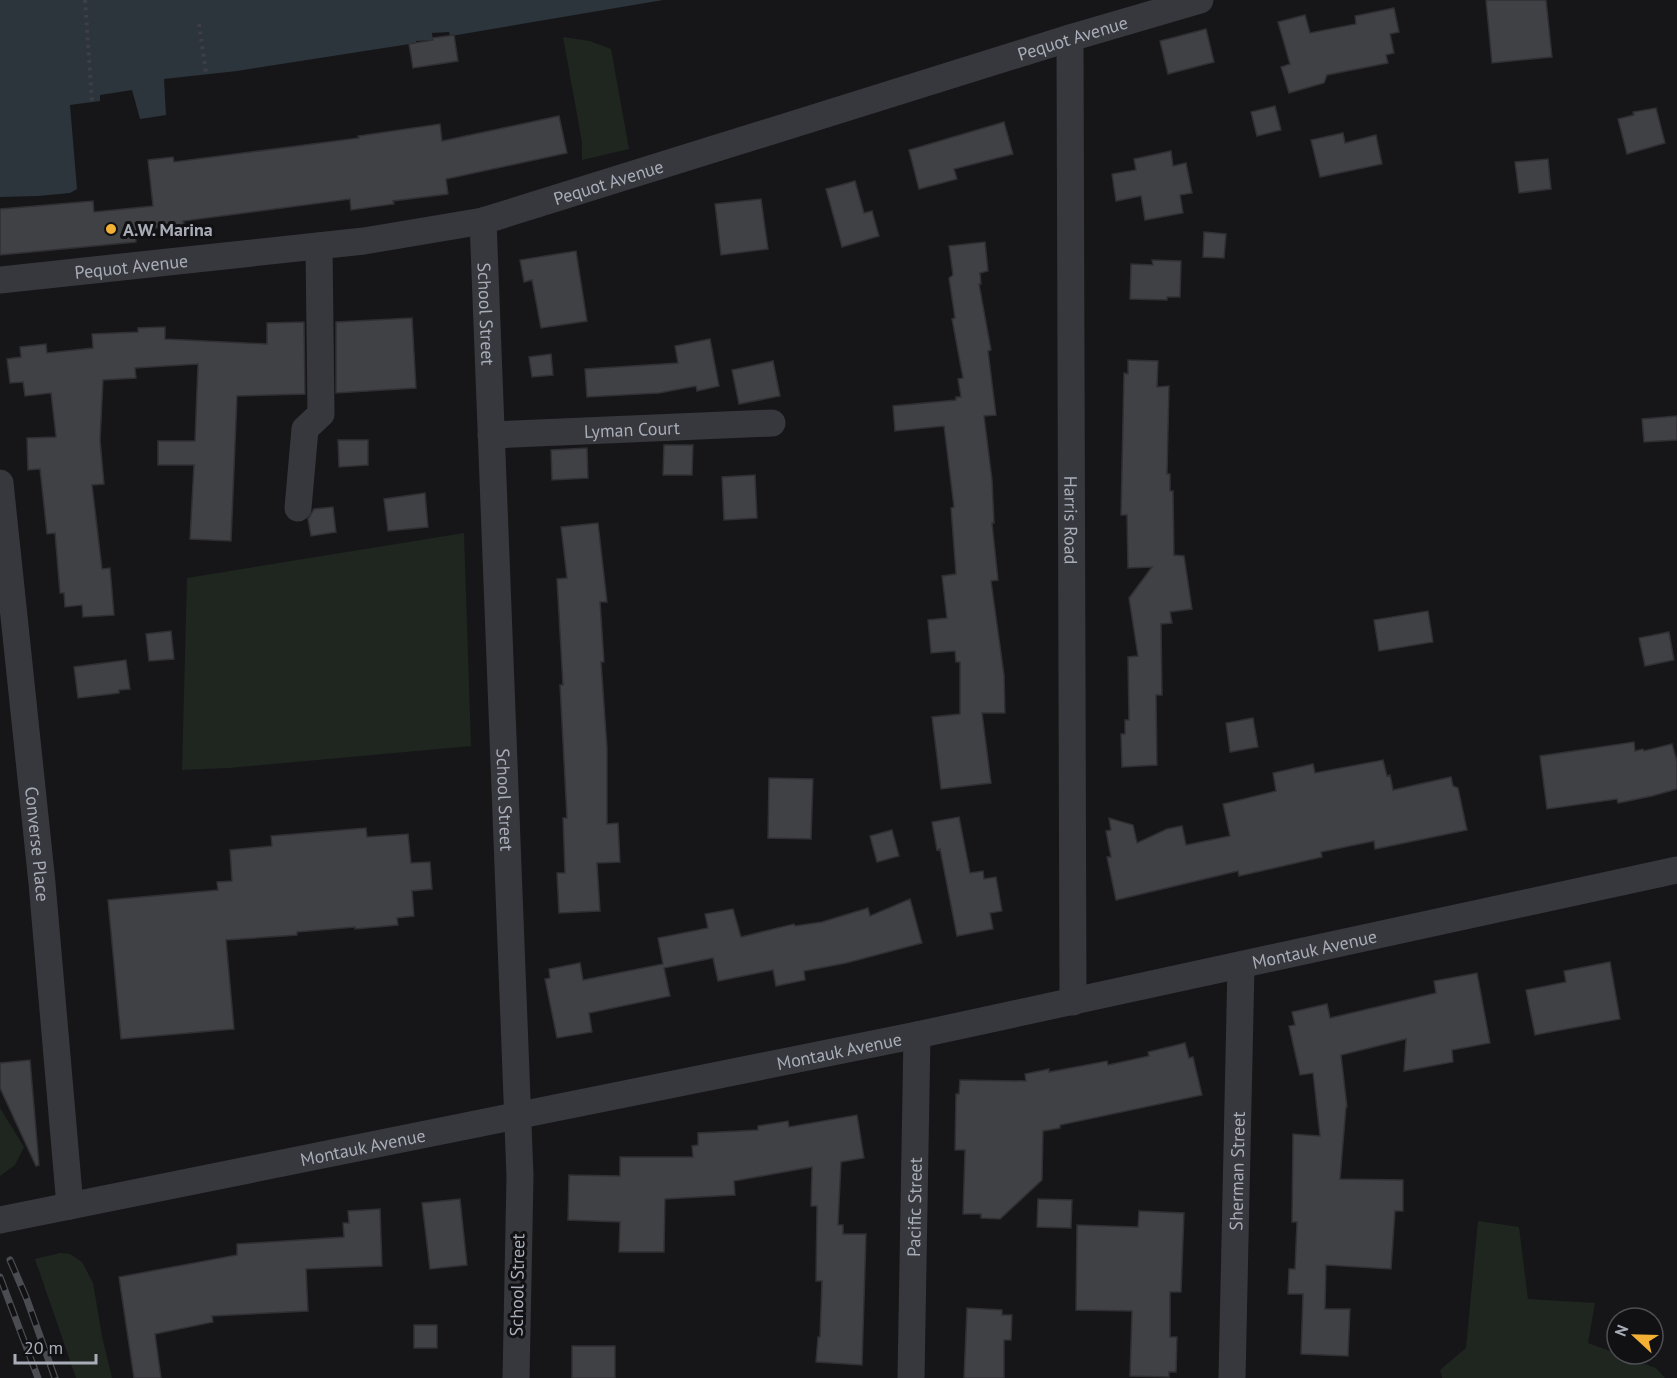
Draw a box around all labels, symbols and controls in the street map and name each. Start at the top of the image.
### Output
street label: Pequot Avenue [1014,10,1130,65]
street label: Pequot Avenue [550,154,666,210]
place label: A.W. Marina [123,218,213,241]
marker: A.W. Marina [104,222,118,236]
street label: Pequot Avenue [73,248,189,283]
street label: School Street [473,262,500,366]
street label: Lyman Court [583,415,680,443]
street label: Harris Road [1060,476,1083,564]
street label: School Street [492,748,519,851]
street label: Converse Place [20,785,55,903]
street label: Montauk Avenue [1250,924,1379,973]
street label: Montauk Avenue [775,1027,904,1075]
street label: Sherman Street [1224,1111,1249,1231]
street label: Montauk Avenue [298,1123,427,1171]
street label: Pacific Street [902,1157,926,1257]
street label: School Street [505,1233,529,1337]
north arrow [1605,1306,1665,1366]
text: N [1610,1322,1632,1339]
scale bar [15,1327,96,1365]
text: 20 m [24,1336,63,1359]

